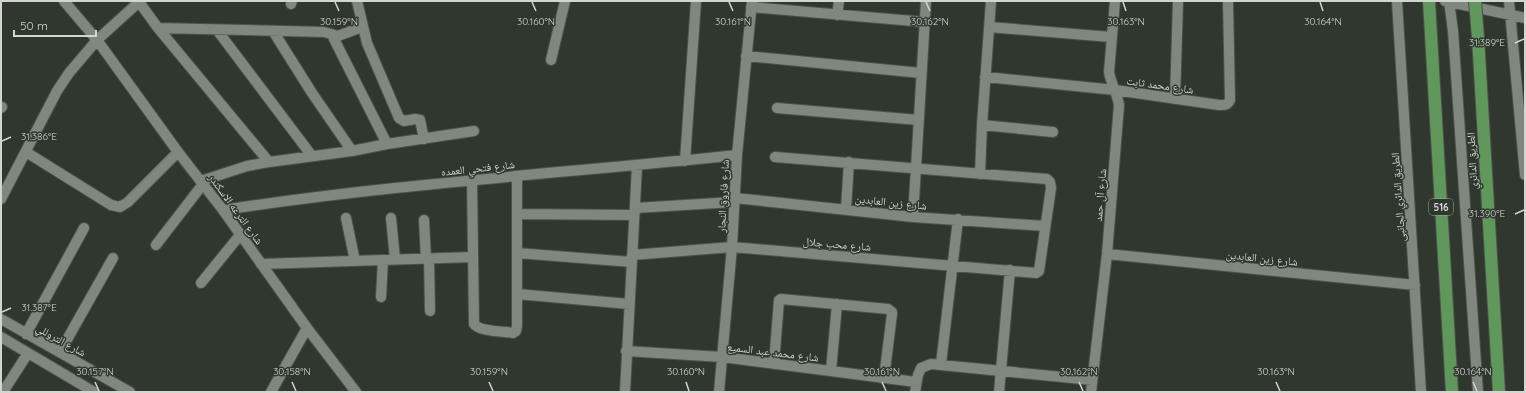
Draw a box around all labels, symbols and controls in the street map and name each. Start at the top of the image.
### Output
scale bar [14,12,96,38]
text: 30.159°N [320,15,358,28]
text: 30.160°N [517,15,555,28]
text: 30.161°N [715,15,751,28]
text: 30.162°N [911,15,949,28]
text: 30.163°N [1107,15,1145,28]
text: 30.164°N [1304,15,1342,28]
text: 50 m [20,18,48,33]
text: 31.389°E [1469,36,1505,49]
street label: شارع محمد ثابت [1126,73,1194,97]
text: 31.386°E [21,130,57,143]
street label: الطريق الدائري [1464,132,1482,190]
street label: الطريق الدائري الجانبى [1388,152,1410,242]
street label: شارع فتحي العمده [440,157,516,181]
street label: شارع فاروق النجار [714,159,732,234]
street label: شارع آل حمد [1091,168,1109,222]
street label: شارع الترعه الاسكندر [205,170,266,247]
street label: شارع زين العابدين [854,191,928,213]
road number: 516 [1429,199,1453,215]
text: 31.390°E [1469,207,1506,220]
street label: شارع محب جلال [802,234,872,254]
street label: شارع زين العابدين [1225,247,1299,269]
text: 31.387°E [21,301,57,314]
street label: شارع التروللي [33,321,88,361]
street label: شارع محمد عبد السميع [726,339,820,365]
text: 30.157°N [76,365,114,378]
text: 30.158°N [273,365,311,378]
text: 30.159°N [470,365,508,378]
text: 30.160°N [667,365,705,378]
text: 30.161°N [864,365,900,378]
text: 30.162°N [1060,365,1098,378]
text: 30.163°N [1257,365,1295,378]
text: 30.164°N [1454,365,1492,378]

